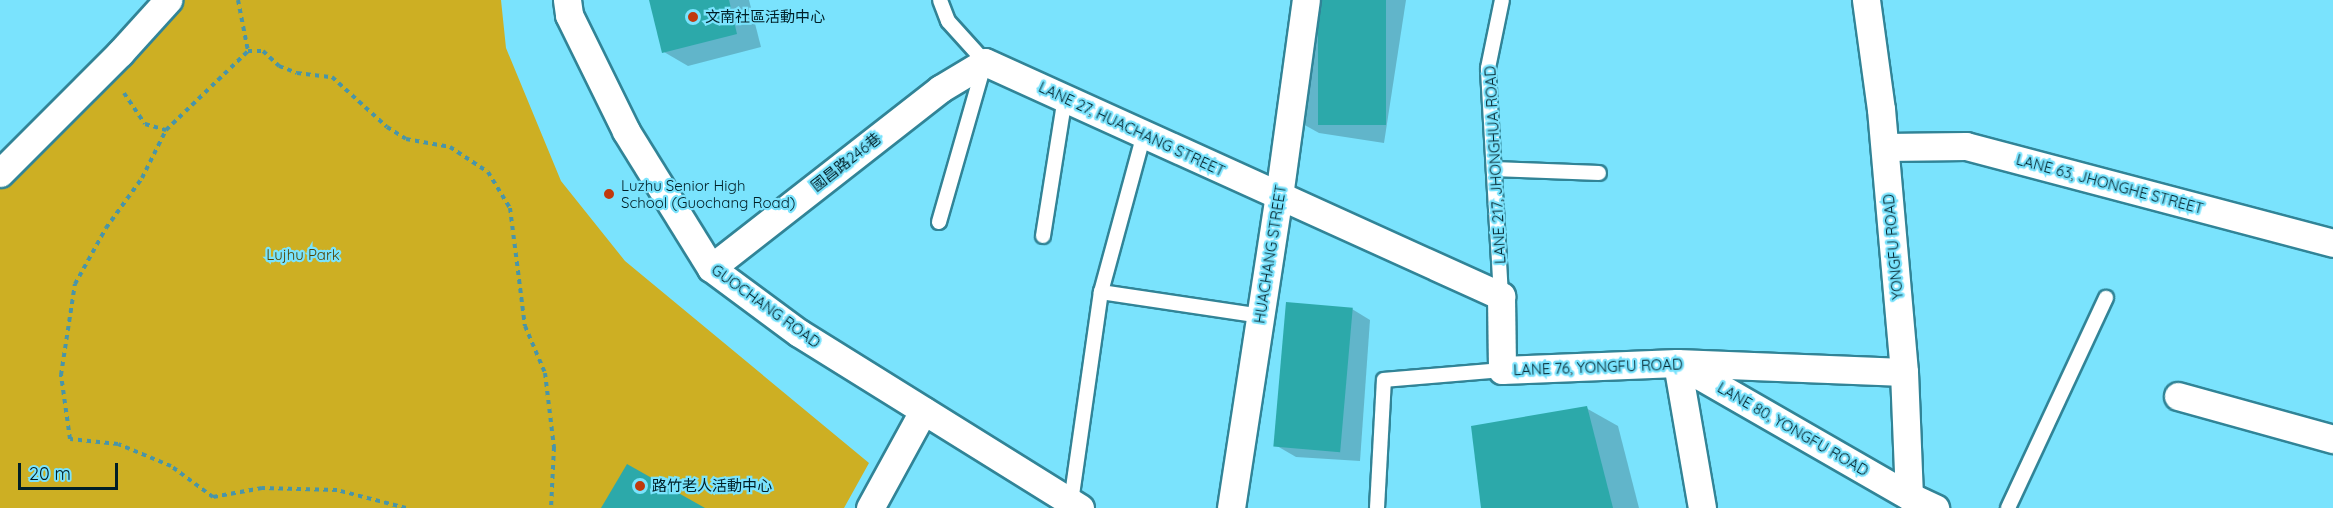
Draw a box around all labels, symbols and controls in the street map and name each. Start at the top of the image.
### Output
place label: 文南社區活動中心 [705,8,825,26]
marker: 文南社區活動中心 [686,10,700,24]
street label: LANE 217, JHONGHUA ROAD [1481,66,1509,264]
street label: LANE 27, HUACHANG STREET [1036,78,1228,180]
street label: 國昌路246巷 [807,129,885,195]
street label: LANE 63, JHONGHE STREET [2014,150,2206,218]
place label: Luzhu Senior High School (Guochang Road) [621,176,795,211]
street label: HUACHANG STREET [1250,183,1290,325]
marker: Luzhu Senior High School (Guochang Road) [602,187,616,201]
street label: YONGFU ROAD [1879,193,1907,301]
park label: Lujhu Park [266,246,340,264]
street label: GUOCHANG ROAD [708,260,824,352]
street label: LANE 76, YONGFU ROAD [1513,355,1683,379]
street label: LANE 80, YONGFU ROAD [1714,378,1872,480]
scale bar [21,451,122,489]
text: 20 m [29,462,71,485]
place label: 路竹老人活動中心 [652,477,772,495]
marker: 路竹老人活動中心 [633,479,647,493]

